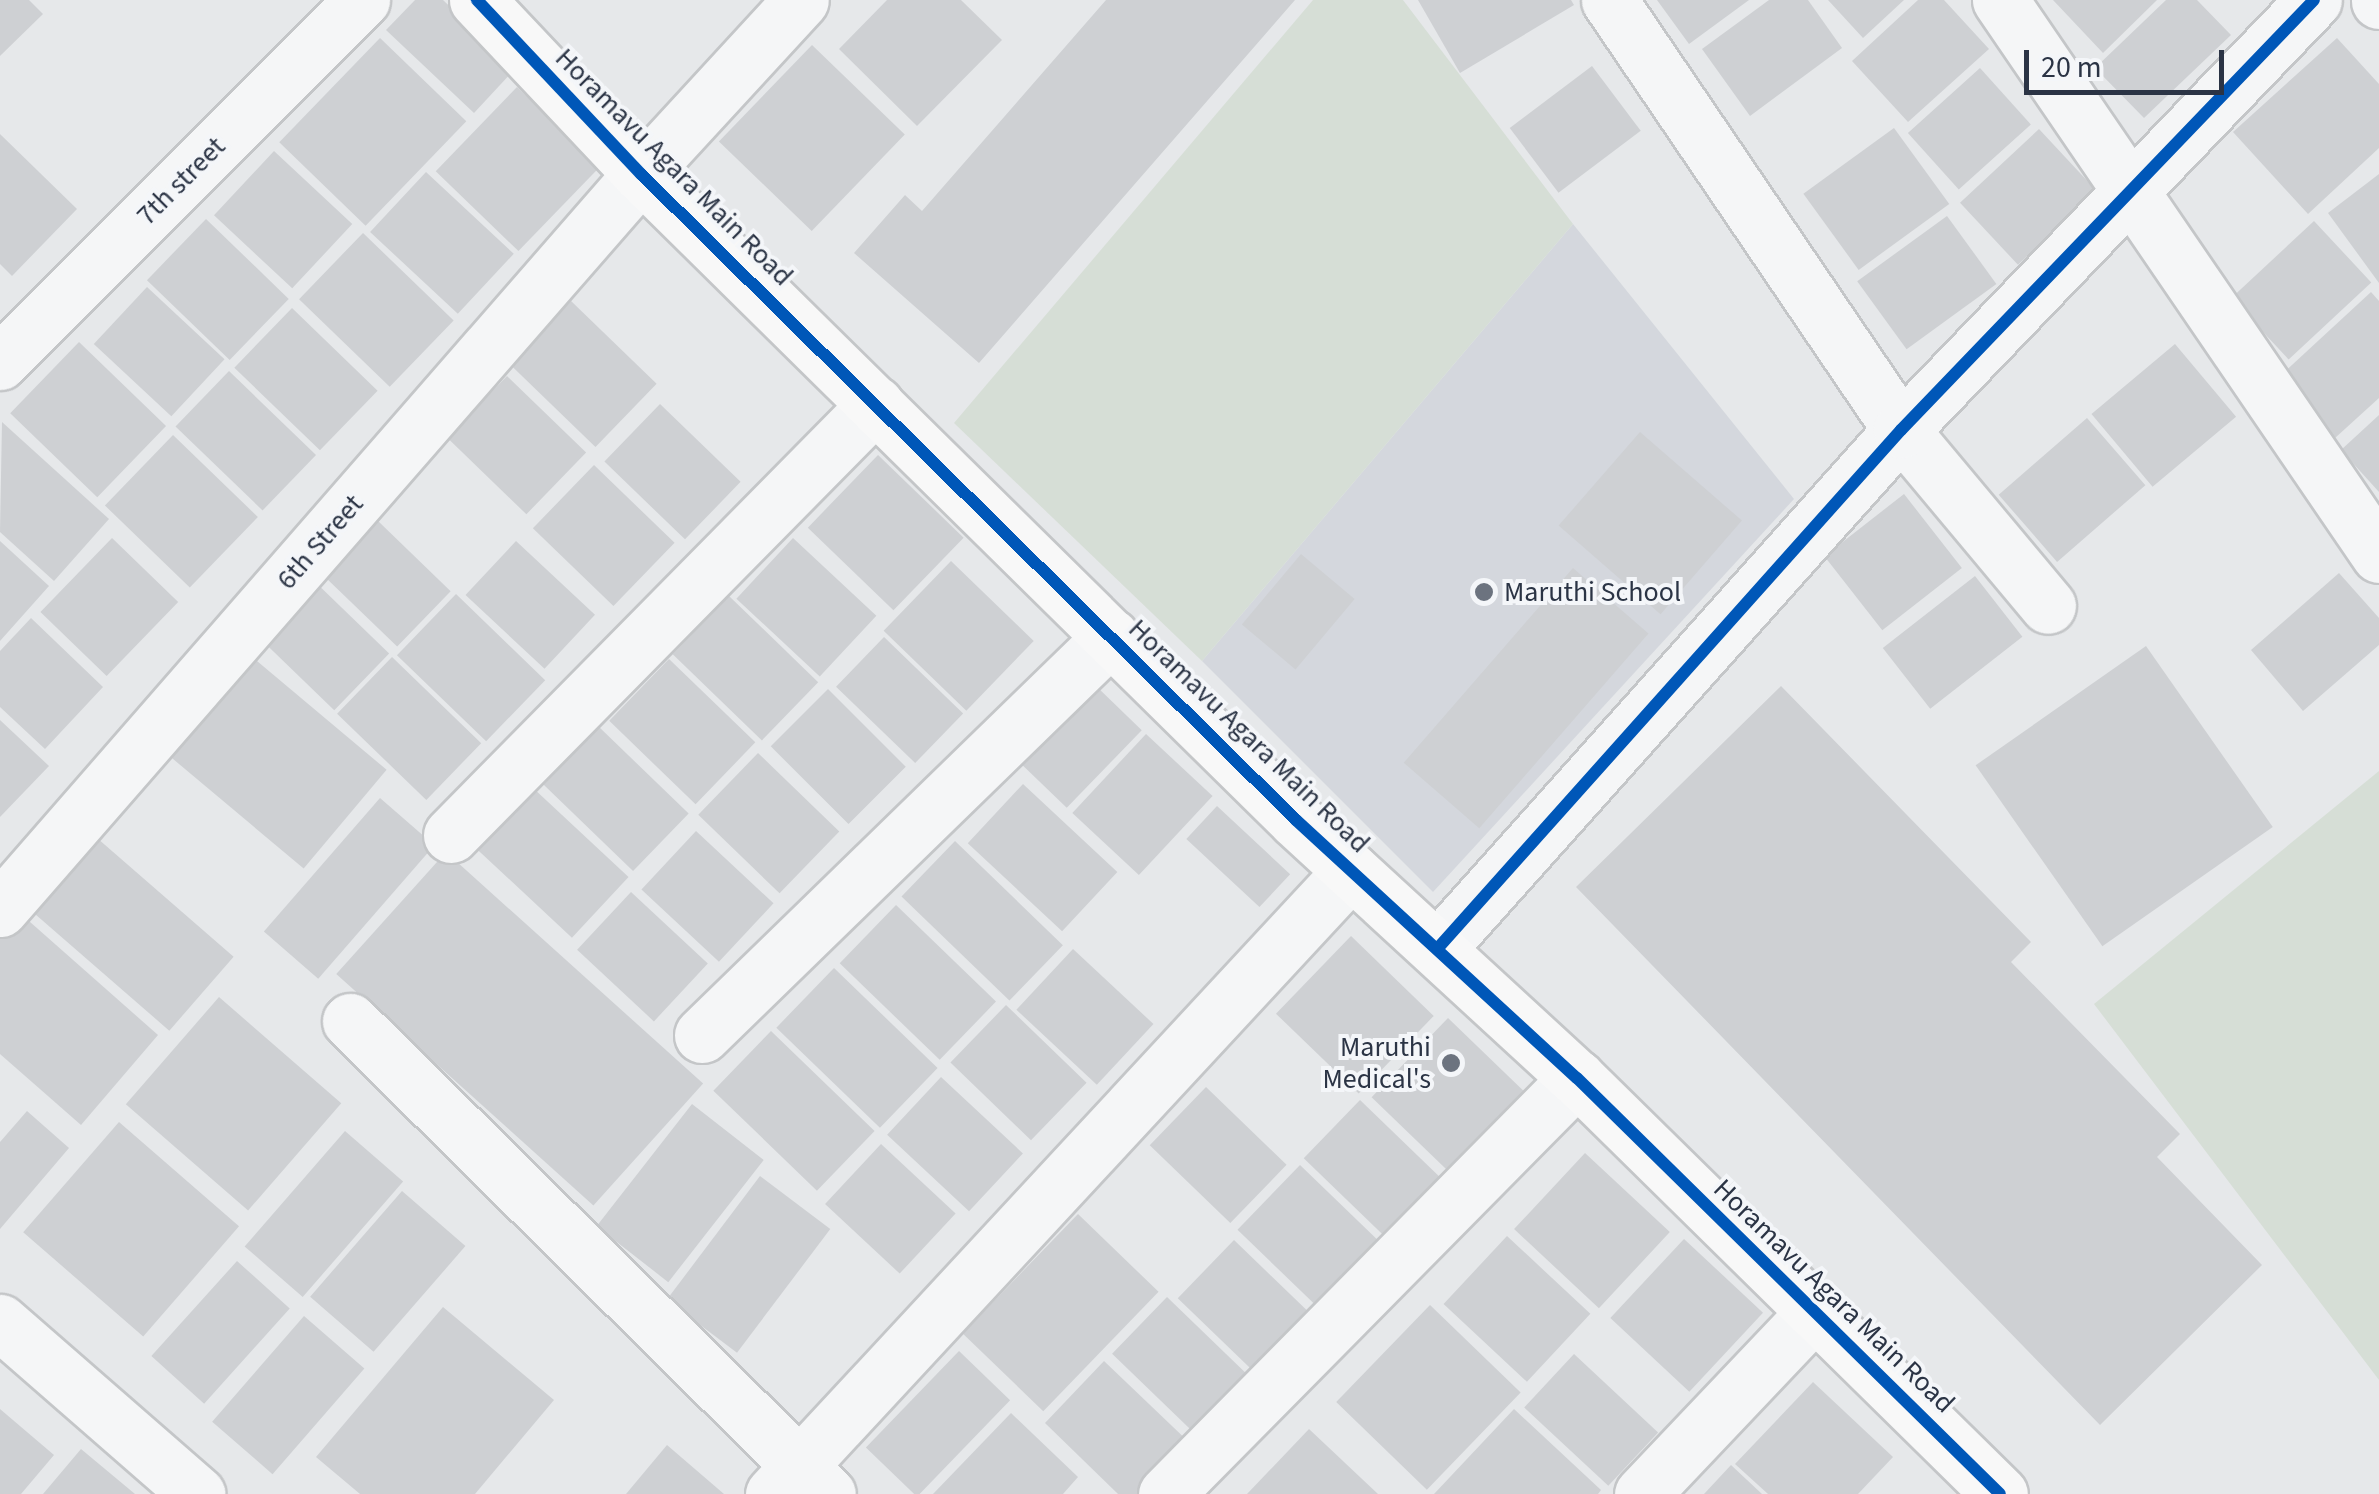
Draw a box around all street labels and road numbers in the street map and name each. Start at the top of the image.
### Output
street label: Horamavu Agara Main Road [548,41,800,293]
street label: 7th street [130,130,232,232]
street label: 6th Street [270,488,370,596]
street label: Horamavu Agara Main Road [1122,612,1376,860]
street label: Horamavu Agara Main Road [1707,1172,1961,1420]

